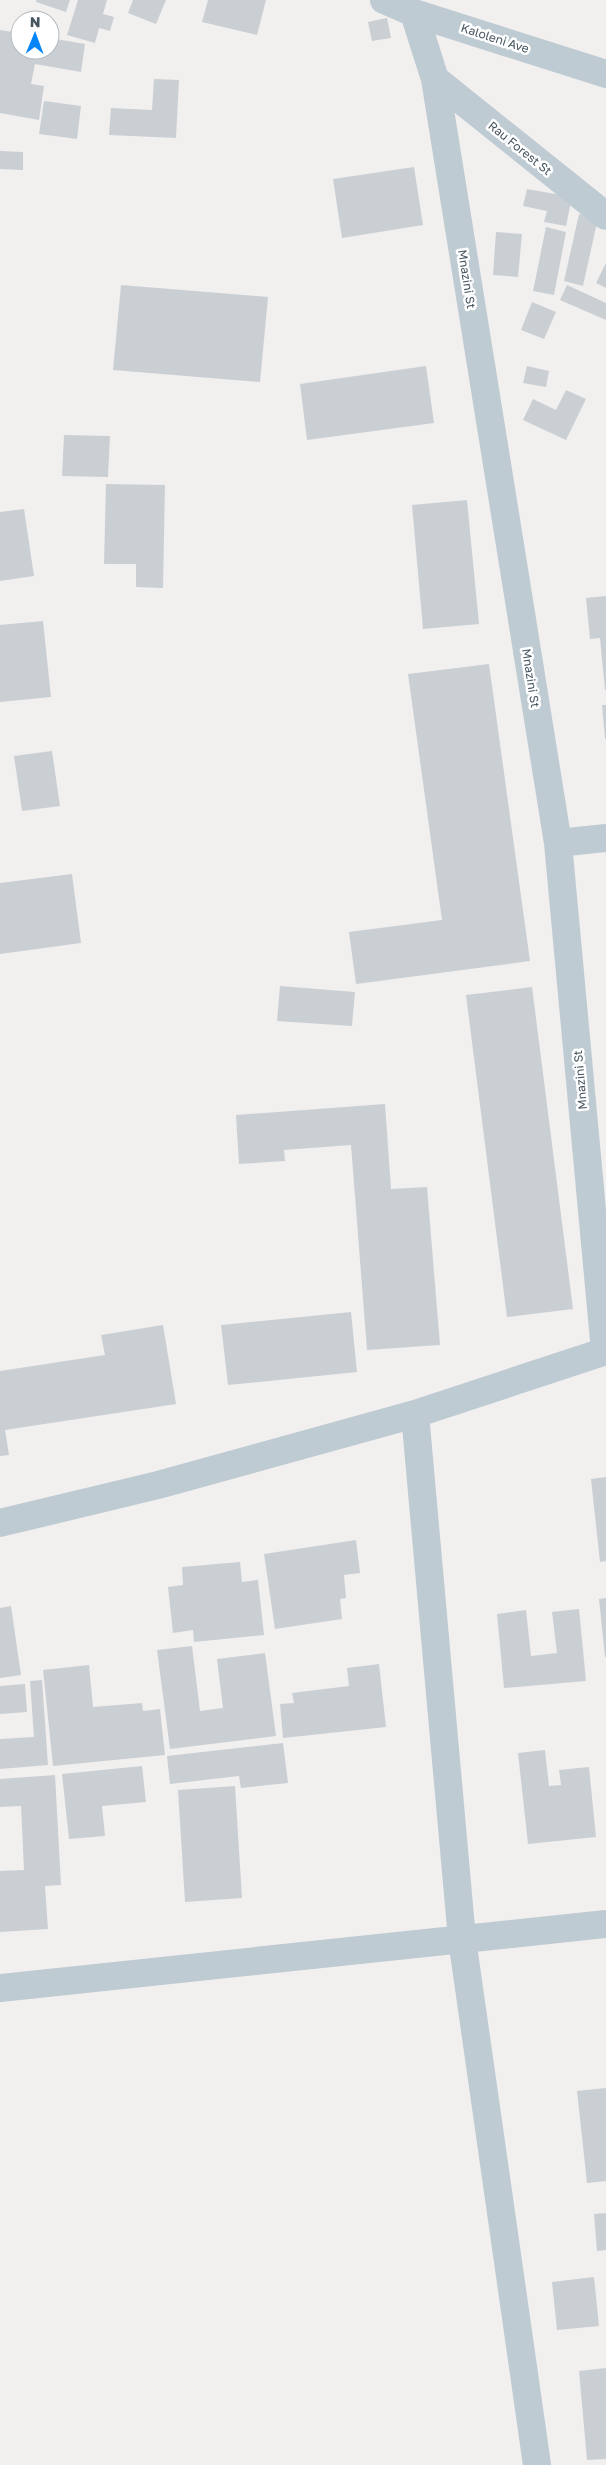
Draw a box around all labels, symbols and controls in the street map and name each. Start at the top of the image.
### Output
north arrow [10,10,60,60]
text: N [30,13,41,30]
street label: Kaloleni Ave [459,20,531,56]
street label: Rau Forest St [485,118,555,178]
street label: Mnazini St [455,248,479,310]
street label: Mnazini St [519,647,543,709]
street label: Mnazini St [570,1049,590,1110]

